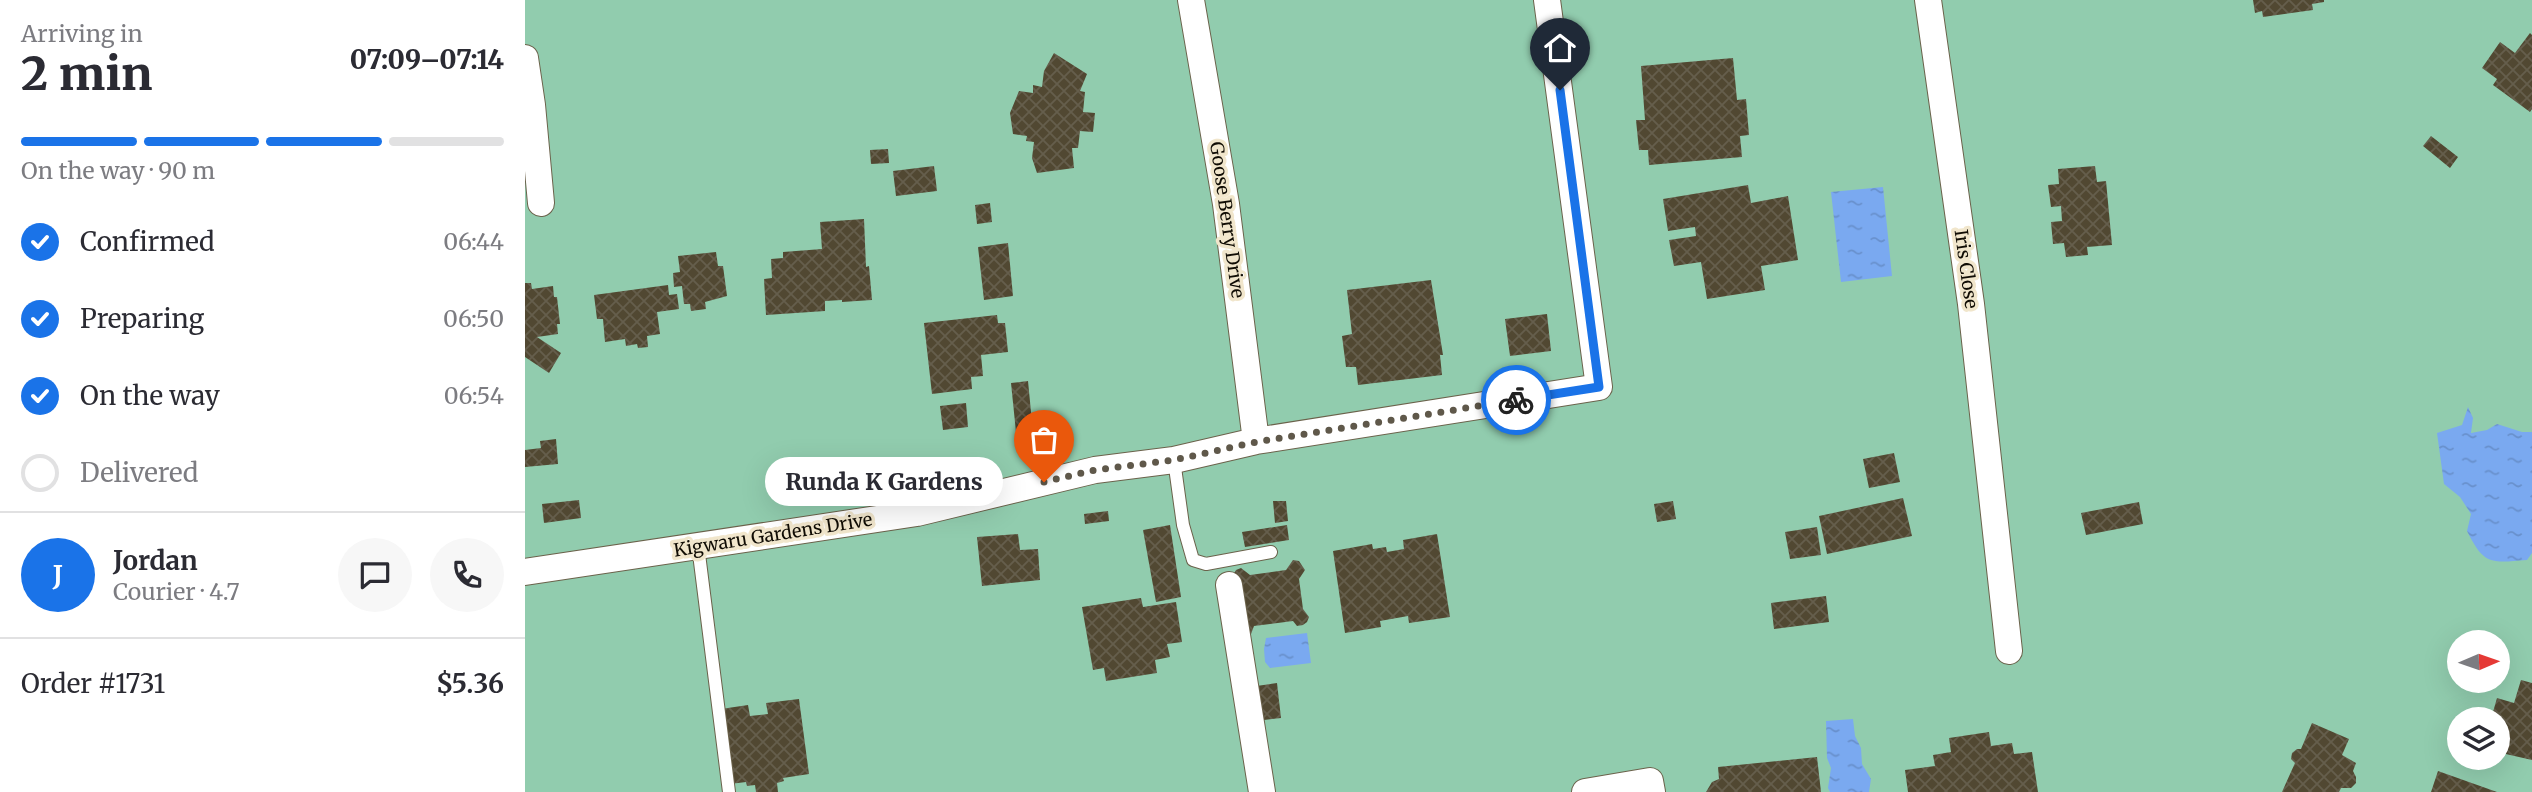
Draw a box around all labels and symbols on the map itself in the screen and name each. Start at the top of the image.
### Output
pin [1530,18,1590,90]
street label: Goose Berry Drive [1205,140,1250,299]
street label: Iris Close [1950,228,1983,310]
courier [1481,365,1551,435]
pin [1014,410,1074,482]
callout: Runda K Gardens [764,458,1002,506]
street label: Kigwaru Gardens Drive [672,507,874,562]
north arrow [2447,630,2509,693]

